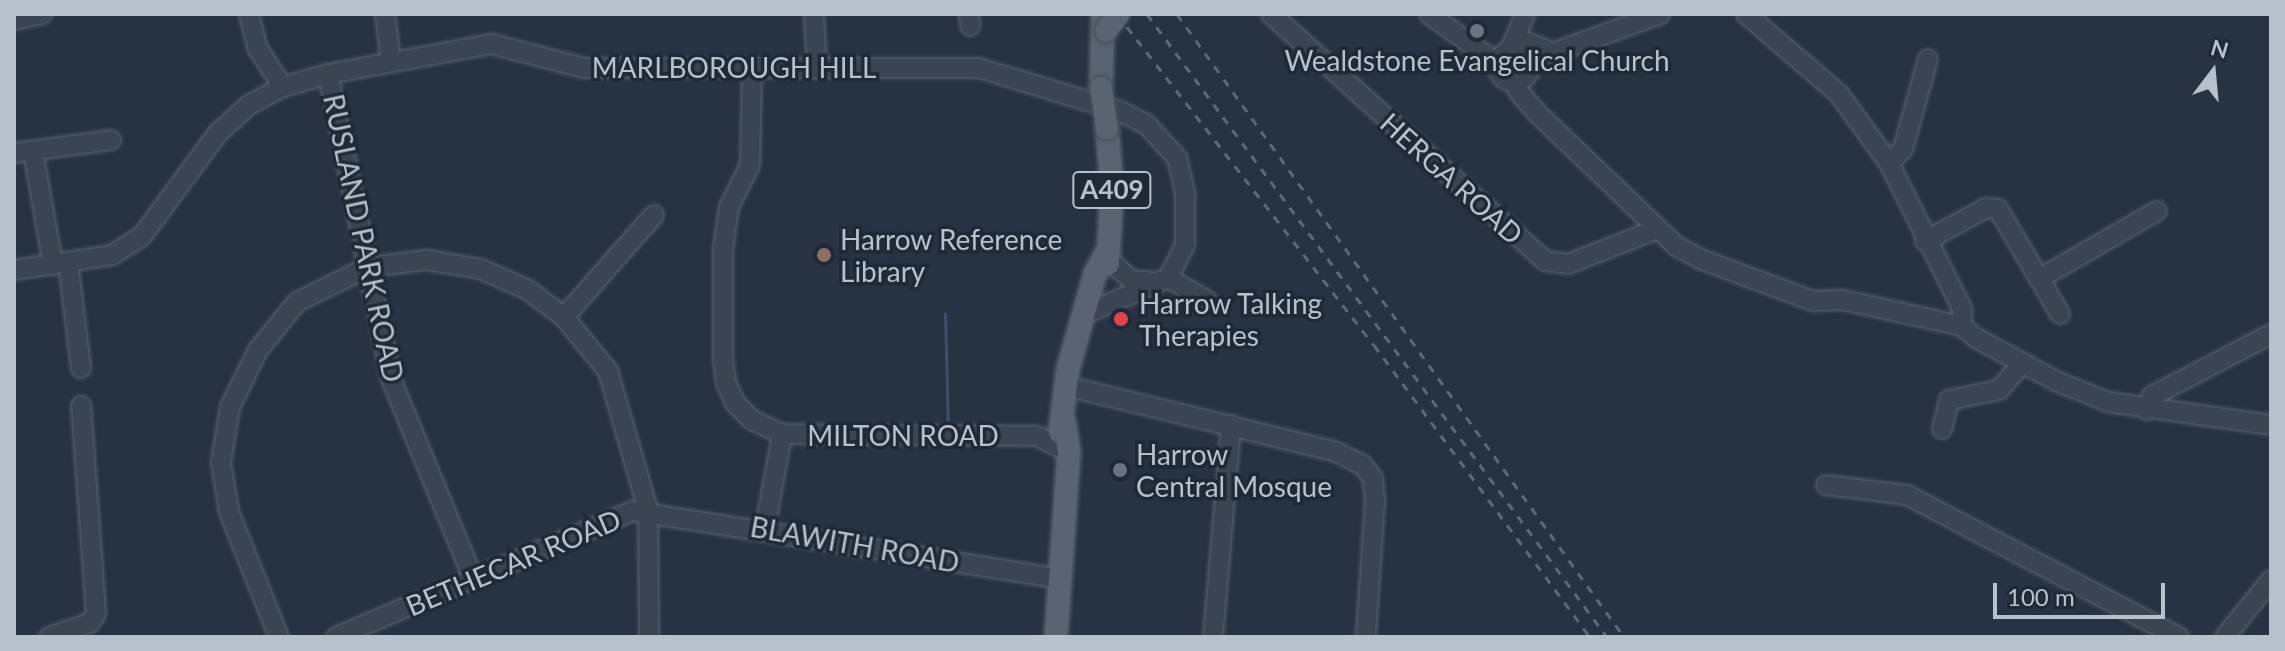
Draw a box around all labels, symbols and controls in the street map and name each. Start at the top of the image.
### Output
marker: Wealdstone Evangelical Church [1468,22,1486,40]
north arrow [2173,32,2253,112]
text: N [2208,33,2232,64]
place label: Wealdstone Evangelical Church [1284,43,1670,77]
street label: MARLBOROUGH HILL [592,50,876,84]
street label: RUSLAND PARK ROAD [317,91,411,385]
street label: HERGA ROAD [1374,105,1530,251]
road number: A409 [1072,168,1152,212]
place label: Harrow Reference Library [840,222,1063,288]
marker: Harrow Reference Library [815,246,833,264]
place label: Harrow Talking Therapies [1139,286,1324,352]
marker: Harrow Talking Therapies [1110,308,1132,330]
street label: MILTON ROAD [807,418,999,452]
place label: Harrow Central Mosque [1136,437,1332,503]
marker: Harrow Central Mosque [1111,461,1129,479]
street label: BETHECAR ROAD [401,502,625,622]
street label: BLAWITH ROAD [748,509,962,579]
scale bar [1997,567,2169,617]
text: 100 m [2007,582,2075,611]

